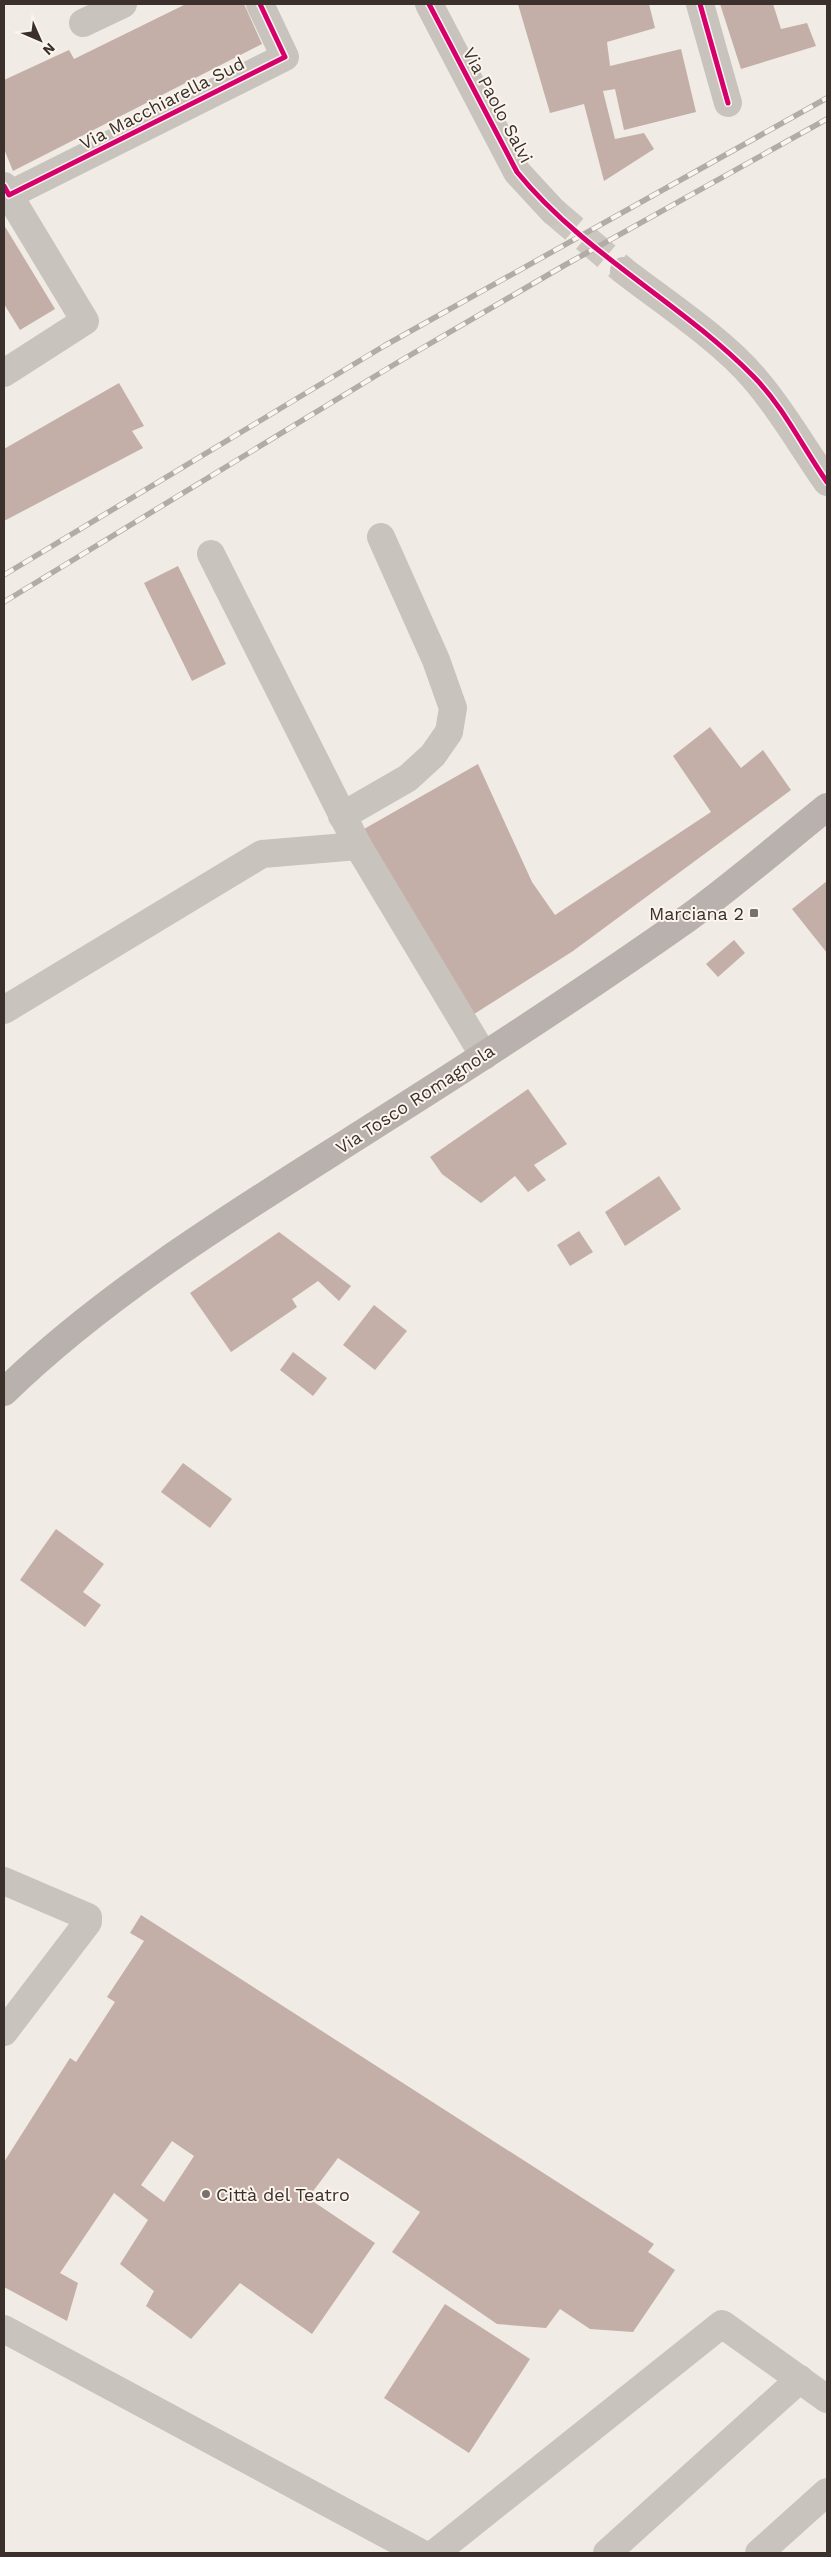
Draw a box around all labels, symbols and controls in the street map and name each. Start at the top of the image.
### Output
north arrow [15,15,65,65]
text: N [40,40,59,59]
street label: Via Paolo Salvi [459,44,537,166]
street label: Via Macchiarella Sud [76,52,248,154]
place label: Marciana 2 [649,903,744,924]
marker: Marciana 2 [748,907,760,919]
street label: Via Tosco Romagnola [332,1040,498,1158]
place label: Città del Teatro [216,2184,350,2205]
marker: Città del Teatro [200,2188,212,2200]

